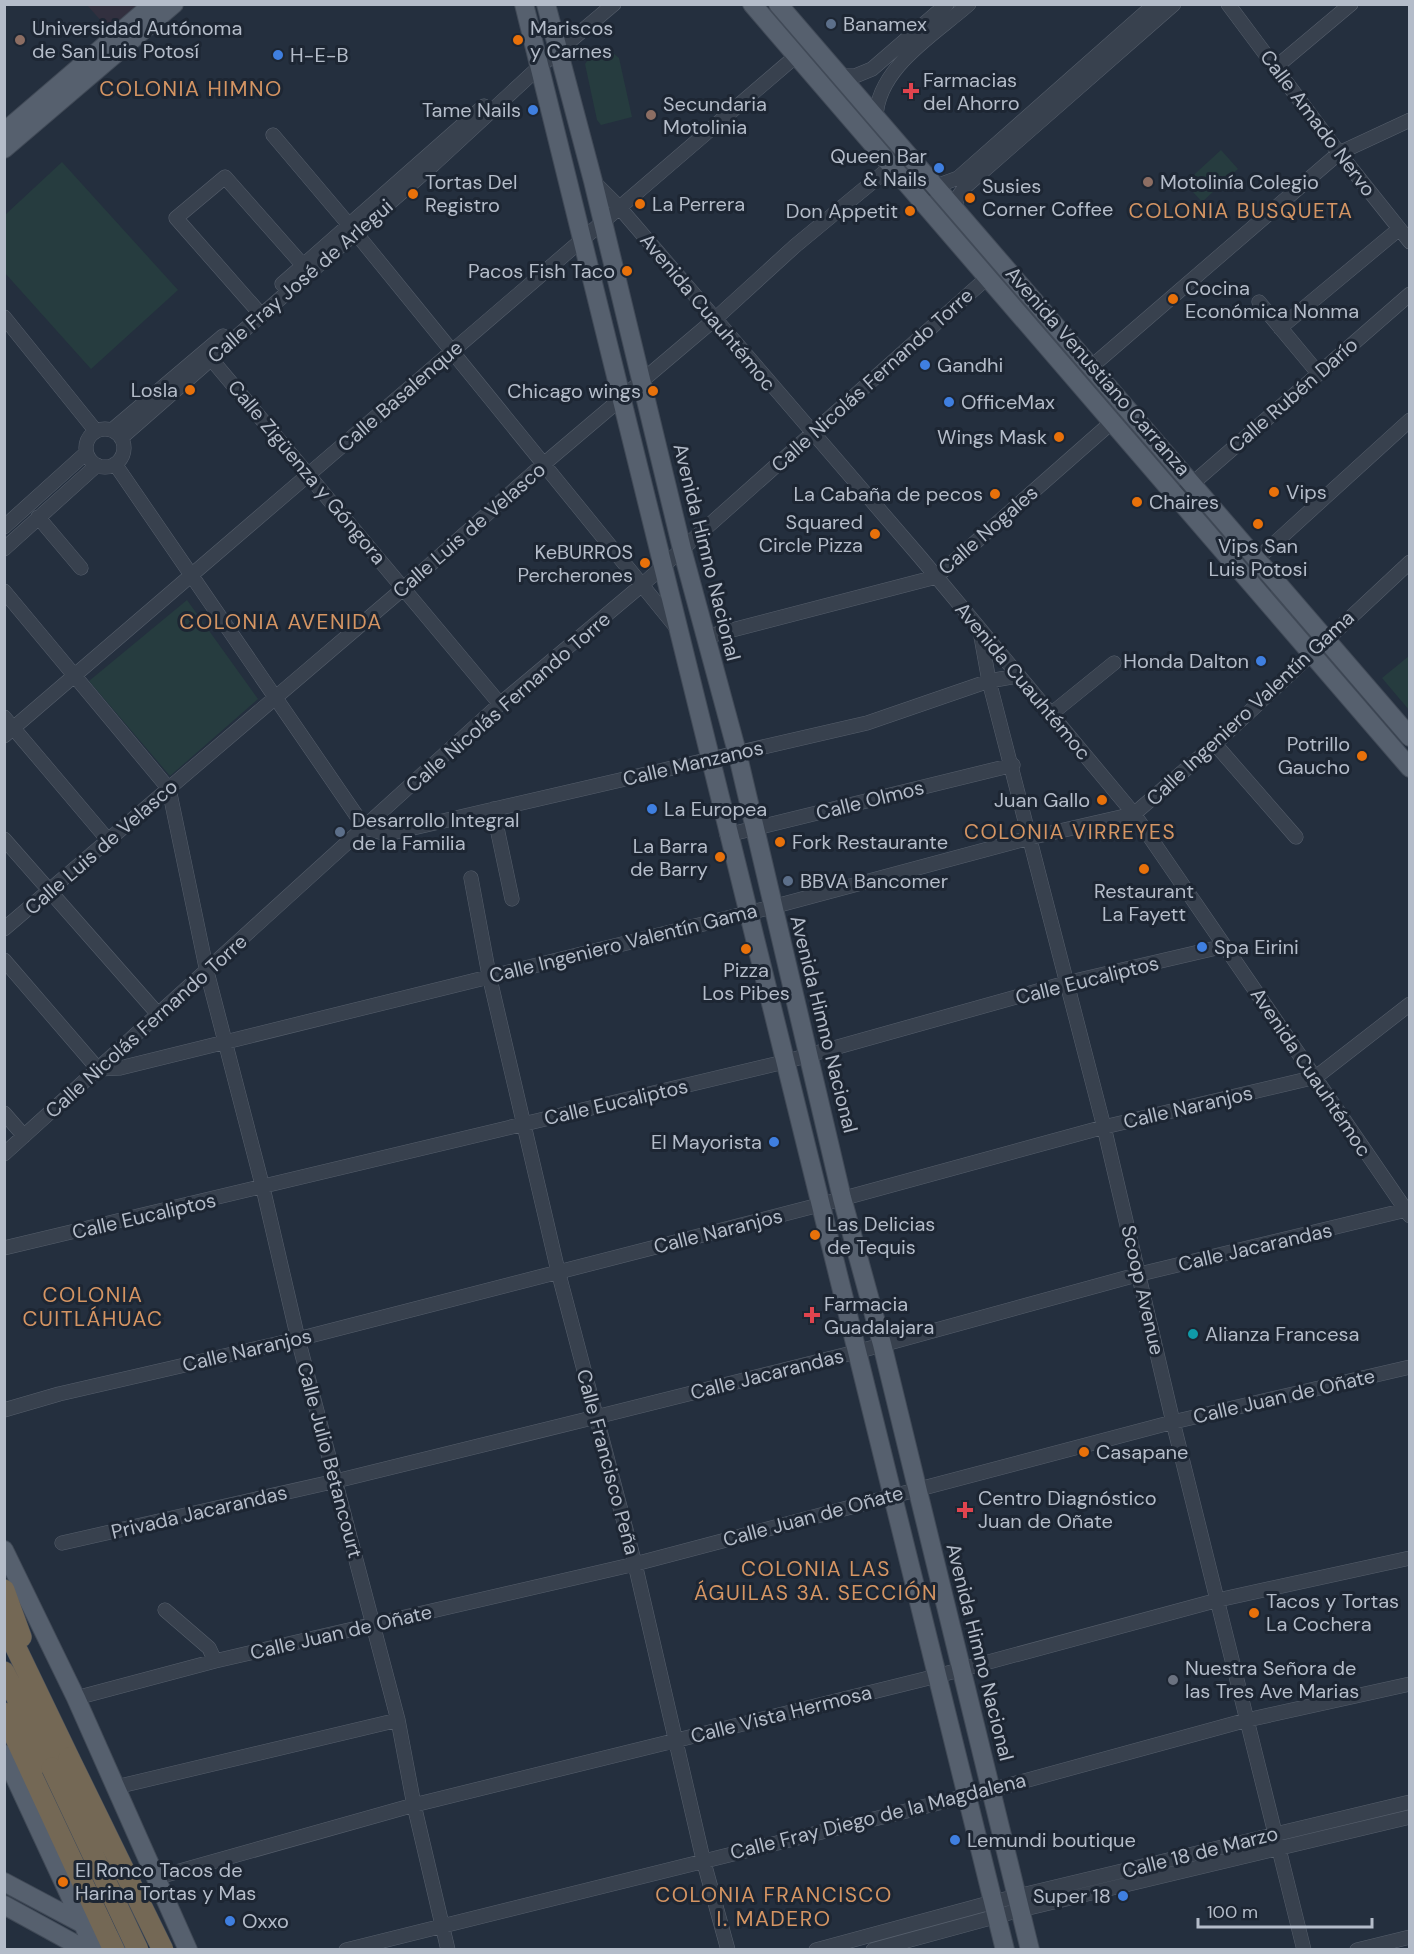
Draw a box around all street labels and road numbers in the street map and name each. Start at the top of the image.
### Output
street label: Calle Amado Nervo [1254,44,1382,202]
street label: Calle Fray José de Arlegui [202,193,398,369]
street label: Avenida Cuauhtémoc [634,228,782,396]
street label: Avenida Venustiano Carranza [1000,261,1196,481]
street label: Calle Nicolás Fernando Torre [766,282,978,478]
street label: Calle Rubén Darío [1223,332,1363,458]
street label: Calle Basalenque [332,335,468,457]
street label: Calle Zigüenza y Góngora [222,374,392,570]
street label: Avenida Himno Nacional [667,441,747,663]
street label: Calle Luis de Velasco [387,456,551,604]
street label: Calle Nogales [933,480,1043,580]
street label: Avenida Cuauhtémoc [949,597,1097,765]
street label: Calle Ingeniero Valentín Gama [1140,605,1360,811]
street label: Calle Nicolás Fernando Torre [400,606,616,798]
street label: Calle Manzanos [620,734,766,792]
street label: Calle Luis de Velasco [19,773,183,921]
street label: Calle Olmos [813,774,927,826]
street label: Calle Ingeniero Valentín Gama [486,897,760,989]
street label: Avenida Himno Nacional [784,913,864,1135]
street label: Calle Nicolás Fernando Torre [40,928,252,1124]
street label: Calle Eucaliptos [1013,950,1161,1010]
street label: Avenida Cuauhtémoc [1245,983,1377,1161]
street label: Calle Eucaliptos [542,1073,690,1131]
street label: Calle Naranjos [1121,1079,1255,1135]
street label: Calle Eucaliptos [70,1187,218,1245]
street label: Calle Naranjos [651,1202,785,1260]
street label: Calle Jacarandas [1175,1217,1335,1277]
street label: Scoop Avenue [1115,1222,1171,1358]
street label: Calle Naranjos [180,1322,314,1378]
street label: Calle Jacarandas [688,1342,846,1406]
street label: Calle Julio Betancourt [291,1359,369,1561]
street label: Calle Juan de Oñate [1191,1362,1377,1430]
street label: Calle Francisco Peña [571,1366,645,1558]
street label: Privada Jacarandas [108,1479,290,1545]
street label: Calle Juan de Oñate [720,1479,906,1553]
street label: Avenida Himno Nacional [940,1541,1020,1763]
street label: Calle Juan de Oñate [248,1598,434,1666]
street label: Calle Vista Hermosa [688,1679,874,1749]
street label: Calle Fray Diego de la Magdalena [728,1767,1028,1865]
street label: Calle 18 de Marzo [1119,1820,1281,1884]

